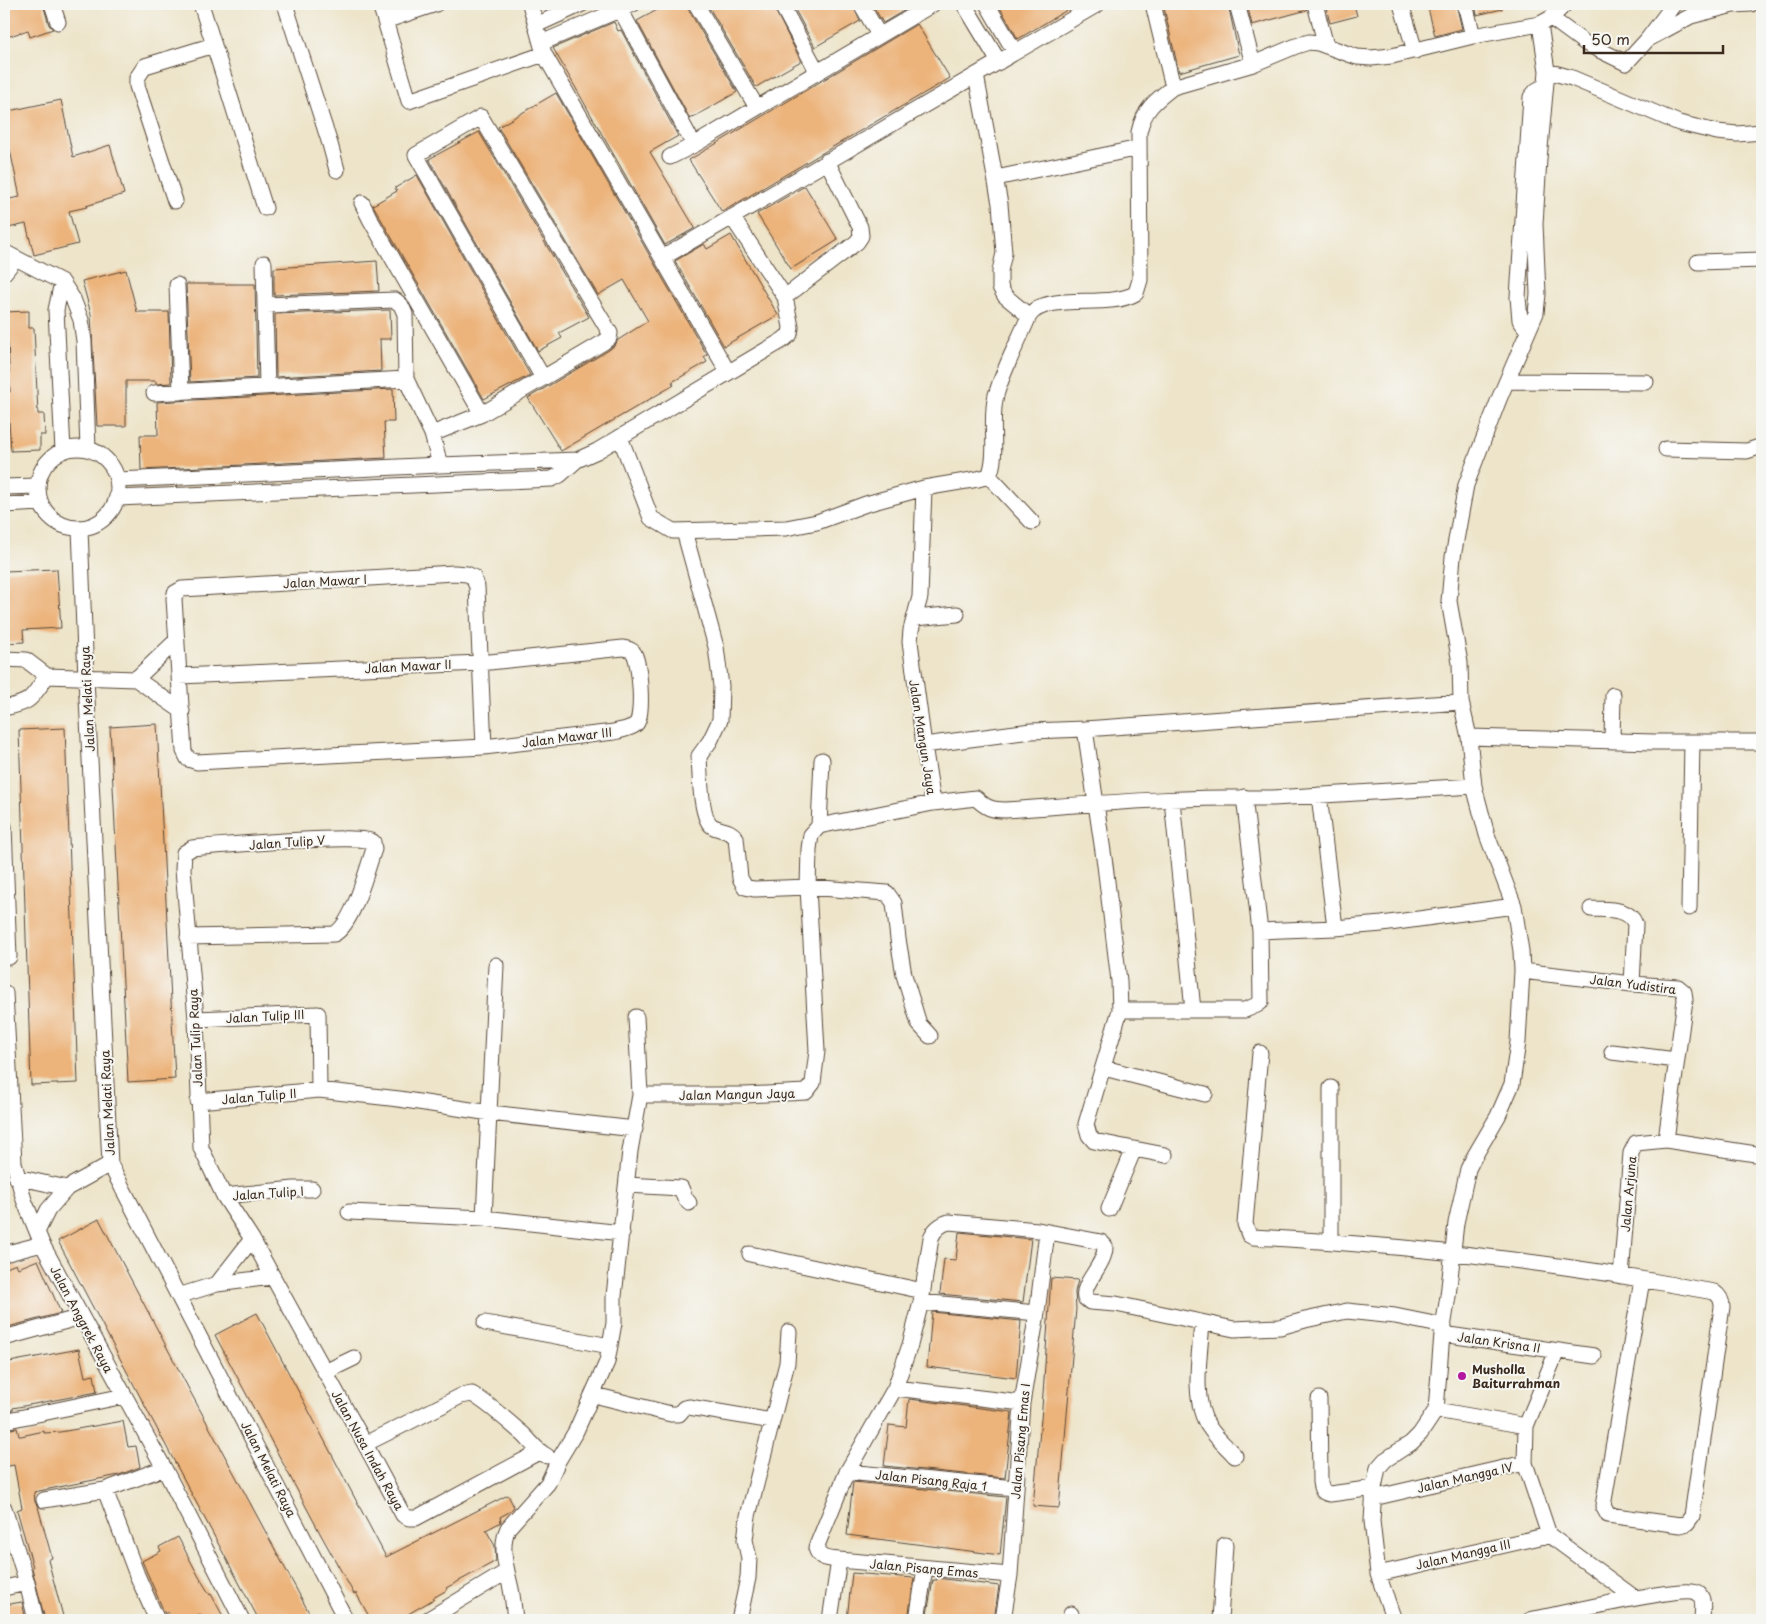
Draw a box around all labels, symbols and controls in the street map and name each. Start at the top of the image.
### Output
scale bar [1584,22,1722,54]
text: 50 m [1591,27,1630,50]
street label: Jalan Mawar I [283,570,367,592]
street label: Jalan Melati Raya [75,645,99,752]
street label: Jalan Mawar II [364,655,452,677]
street label: Jalan Mangun Jaya [905,678,941,796]
street label: Jalan Mawar III [521,723,613,751]
street label: Jalan Tulip V [248,830,326,854]
street label: Jalan Yudistira [1589,970,1678,998]
street label: Jalan Tulip Raya [183,988,207,1087]
street label: Jalan Tulip III [225,1005,305,1027]
street label: Jalan Melati Raya [95,1049,119,1156]
street label: Jalan Tulip II [221,1084,297,1108]
street label: Jalan Mangun Jaya [679,1084,796,1104]
street label: Jalan Arjuna [1616,1155,1640,1233]
street label: Jalan Tulip I [232,1182,304,1204]
street label: Jalan Anggrek Raya [46,1262,118,1376]
street label: Jalan Krisna II [1456,1327,1542,1357]
place label: Musholla Baiturrahman [1472,1360,1560,1392]
marker: Musholla Baiturrahman [1456,1370,1468,1382]
street label: Jalan Pisang Emas I [1006,1382,1034,1500]
street label: Jalan Nusa Indah Raya [327,1387,409,1514]
street label: Jalan Melati Raya [237,1418,301,1520]
street label: Jalan Mangga IV [1415,1457,1515,1497]
street label: Jalan Pisang Raja 1 [874,1465,988,1495]
street label: Jalan Mangga III [1414,1534,1512,1574]
street label: Jalan Pisang Emas [869,1554,979,1582]

